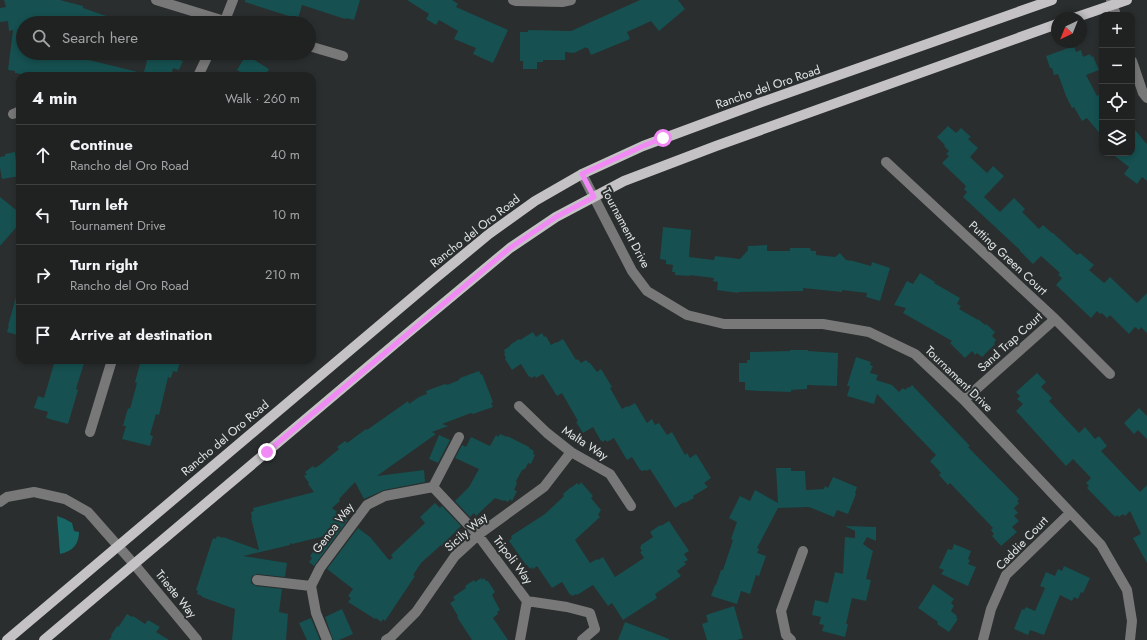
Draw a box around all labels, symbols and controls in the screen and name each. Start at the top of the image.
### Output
north arrow [1051,12,1087,48]
map controls [1099,12,1135,156]
button: + [1099,12,1135,48]
search box [16,16,316,60]
icon: search [30,27,52,49]
text: Search here [62,27,138,49]
button: − [1099,48,1135,84]
street label: Rancho del Oro Road [713,61,823,113]
button: locate [1099,84,1135,120]
text: 4 min [32,86,77,110]
text: Walk · 260 m [225,89,300,108]
button: layers [1099,120,1135,156]
route start [654,129,672,147]
text: Continue [70,134,133,156]
icon: ahead [32,144,54,166]
text: 40 m [271,145,300,164]
text: Rancho del Oro Road [70,156,189,175]
street label: Tournament Drive [597,185,655,271]
street label: Rancho del Oro Road [426,190,524,272]
text: Turn left [70,194,128,216]
icon: left [32,204,54,226]
text: 10 m [272,205,300,224]
text: Tournament Drive [70,216,166,235]
street label: Putting Green Court [965,217,1051,299]
text: Turn right [70,254,138,276]
icon: right [32,264,54,286]
text: 210 m [265,265,300,284]
text: Rancho del Oro Road [70,276,189,295]
street label: Sand Trap Court [973,308,1047,376]
icon: arrive [32,324,54,346]
text: Arrive at destination [70,324,212,346]
street label: Tournament Drive [921,342,997,416]
street label: Rancho del Oro Road [177,396,273,480]
street label: Malta Way [558,421,612,465]
route end [258,443,276,461]
street label: Genoa Way [308,498,358,557]
street label: Sicily Way [441,508,492,556]
street label: Caddie Court [992,512,1052,574]
street label: Tripoli Way [489,532,538,589]
street label: Trieste Way [151,566,201,622]

